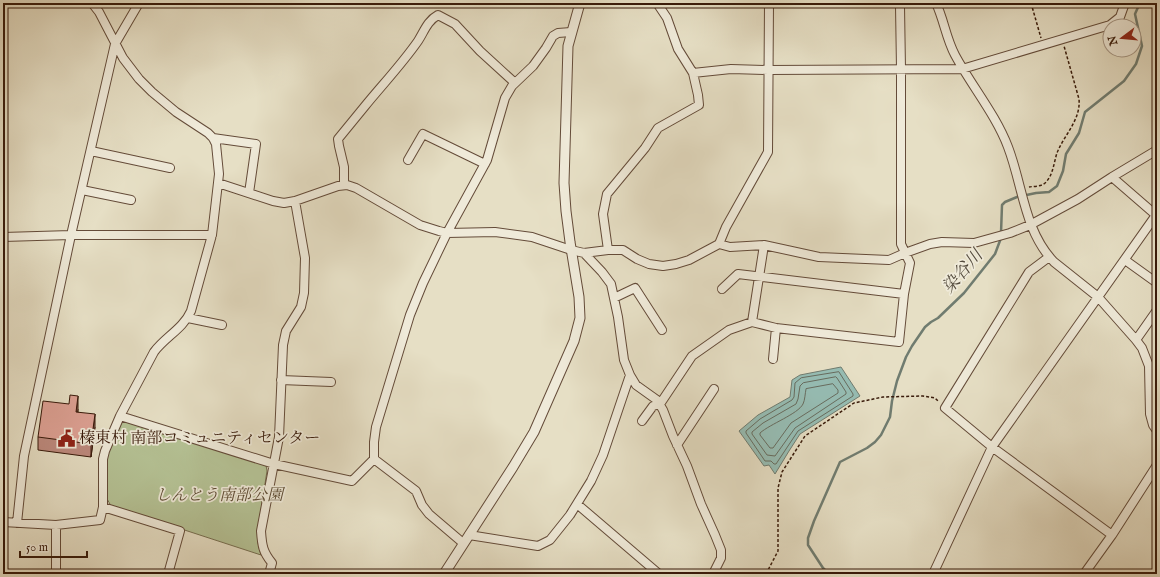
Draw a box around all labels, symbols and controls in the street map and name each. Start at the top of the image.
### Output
north arrow [1102,18,1142,58]
text: N [1105,34,1122,48]
water label: 染谷川 [938,244,989,298]
public building icon: 榛東村 南部コミュニティセンター [56,429,76,449]
place label: 榛東村 南部コミュニティセンター [79,429,320,449]
park label: しんとう南部公園 [155,486,286,506]
scale bar [20,533,87,559]
text: 50 m [26,540,48,555]

